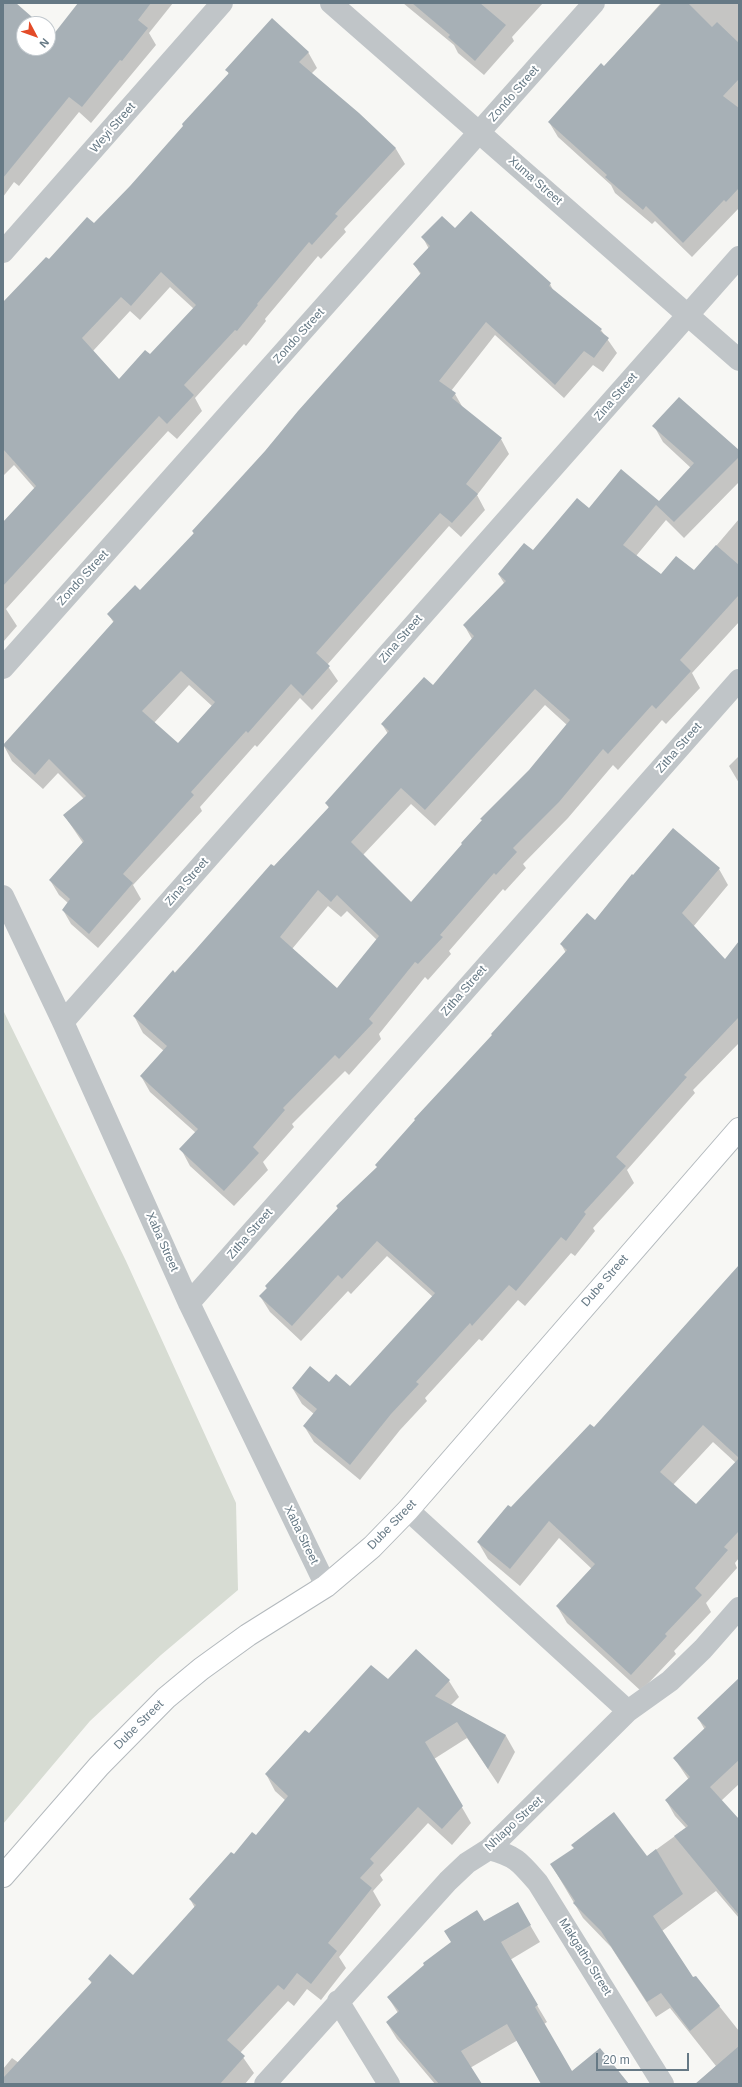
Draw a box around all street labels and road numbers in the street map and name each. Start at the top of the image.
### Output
street label: Zondo Street [486,63,542,125]
street label: Weyi Street [87,100,139,156]
street label: Xuma Street [505,154,565,208]
street label: Zondo Street [270,305,328,367]
street label: Zina Street [591,370,641,424]
street label: Zondo Street [54,547,112,609]
street label: Zina Street [376,612,426,666]
street label: Zitha Street [653,720,705,776]
street label: Zina Street [162,855,212,909]
street label: Zitha Street [438,963,490,1019]
street label: Zitha Street [224,1206,276,1262]
street label: Xaba Street [143,1210,181,1274]
street label: Dube Street [579,1252,631,1310]
street label: Dube Street [365,1497,419,1553]
street label: Xaba Street [281,1503,321,1567]
street label: Dube Street [111,1697,167,1753]
street label: Nhlapo Street [482,1794,546,1854]
street label: Makgatho Street [556,1916,614,1998]

